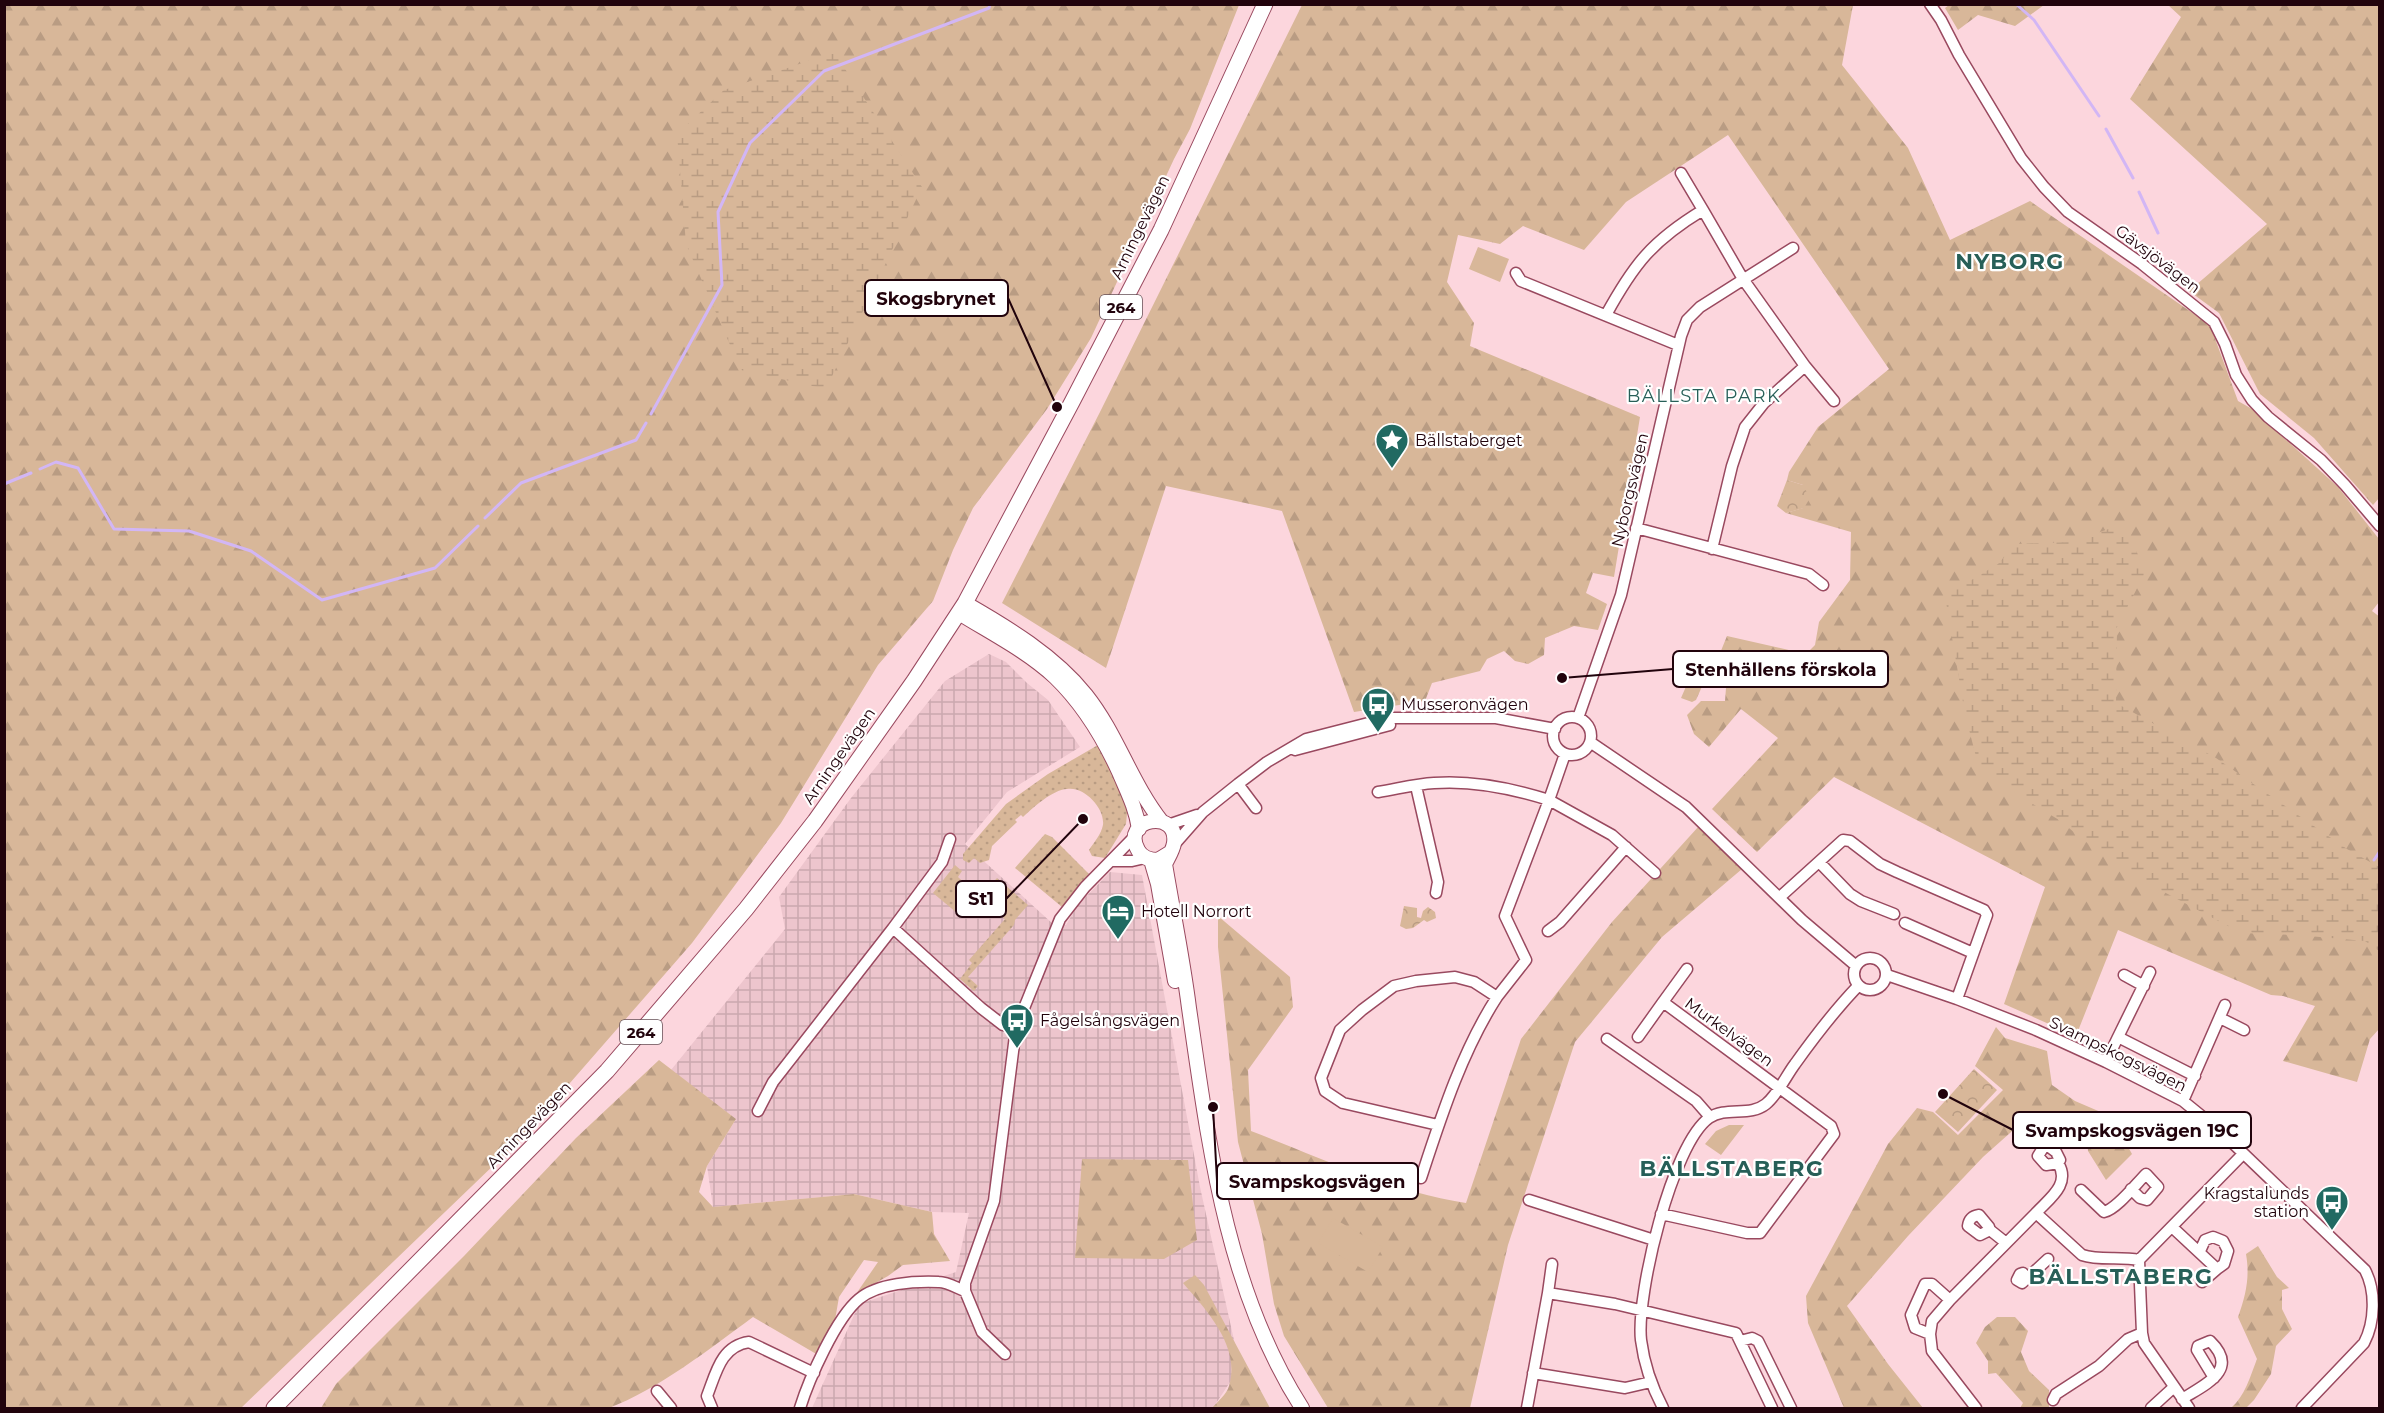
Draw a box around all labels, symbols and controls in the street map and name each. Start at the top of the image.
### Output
street label: Arningevägen [1107,172,1173,282]
street label: Gävsjövägen [2112,221,2204,297]
district label: NYBORG [1955,248,2065,275]
callout: Skogsbrynet [865,280,1008,316]
text: Skogsbrynet [876,288,996,310]
road number: 264 [1100,295,1142,319]
district label: BÄLLSTA PARK [1627,385,1781,407]
place icon: Bällstaberget [1374,422,1410,469]
place label: Bällstaberget [1415,431,1523,450]
street label: Nyborgsvägen [1608,431,1652,549]
callout: Stenhällens förskola [1673,651,1888,687]
text: Stenhällens förskola [1685,659,1877,681]
bus stop icon: Musseronvägen [1360,686,1396,733]
place label: Musseronvägen [1401,695,1528,714]
street label: Arningevägen [799,704,879,808]
callout: St1 [956,881,1006,917]
text: St1 [968,888,994,910]
hotel icon: Hotell Norrort [1100,893,1136,940]
place label: Hotell Norrort [1141,902,1252,921]
street label: Murkelvägen [1681,994,1777,1070]
bus stop icon: Fågelsångsvägen [999,1002,1035,1049]
place label: Fågelsångsvägen [1040,1011,1180,1030]
street label: Svampskogsvägen [2046,1013,2190,1095]
road number: 264 [620,1020,662,1044]
street label: Arningevägen [483,1078,575,1172]
callout: Svampskogsvägen 19C [2013,1112,2251,1148]
text: Svampskogsvägen 19C [2025,1120,2239,1142]
district label: BÄLLSTABERG [1640,1155,1824,1182]
callout: Svampskogsvägen [1217,1163,1418,1199]
text: Svampskogsvägen [1229,1171,1405,1193]
place label: Kragstalunds station [2204,1184,2309,1221]
bus stop icon: Kragstalunds station [2314,1184,2350,1231]
district label: BÄLLSTABERG [2029,1263,2213,1290]

